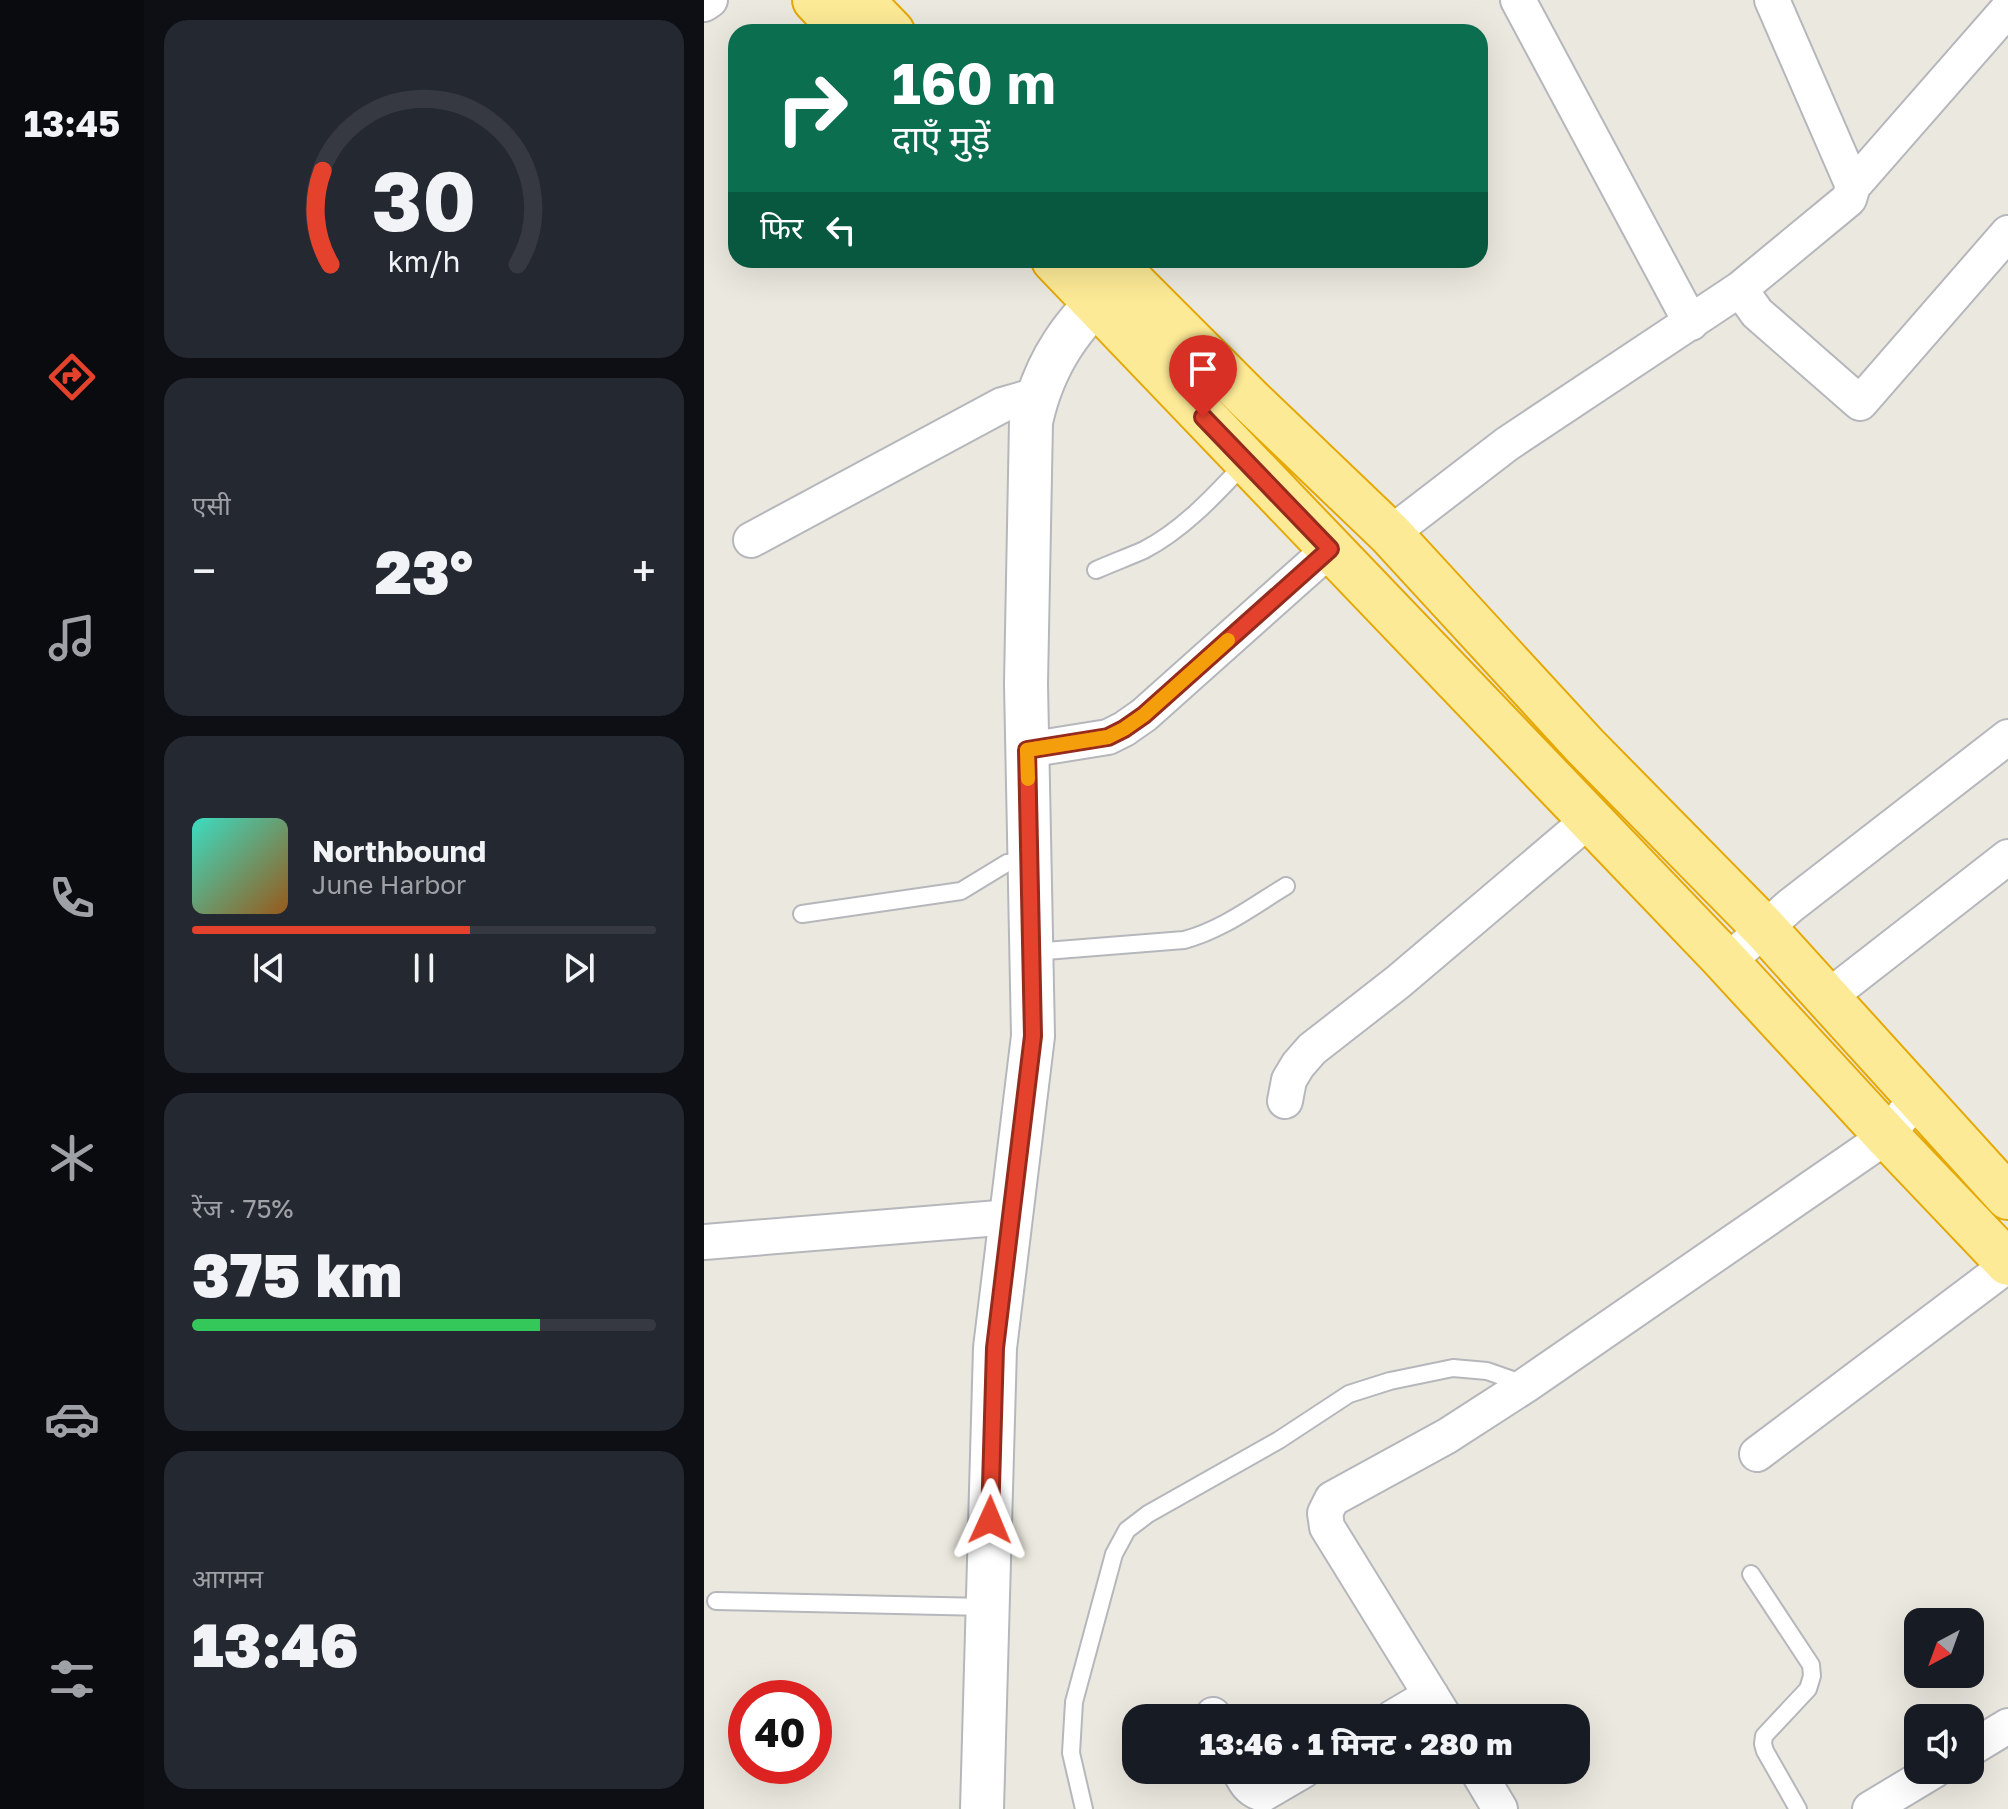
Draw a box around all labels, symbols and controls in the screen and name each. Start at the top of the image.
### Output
text: 160 m [892,49,1056,116]
icon: right [760,56,864,160]
text: 13:45 [24,102,120,145]
text: दाएँ मुड़ें [892,117,990,160]
text: 30 [372,148,476,248]
icon: left [819,208,863,252]
text: फिर [760,210,803,246]
text: km/h [388,244,460,278]
pin [1169,335,1237,417]
icon: arrive [1181,347,1225,391]
icon: directions [44,349,100,405]
text: एसी [192,490,231,521]
text: 23° [375,535,473,607]
text: − [192,544,216,597]
text: + [632,544,656,597]
icon: music [44,610,100,666]
text: Northbound [312,833,486,869]
text: June Harbor [312,869,466,900]
icon: phone [44,870,100,926]
icon: previous [247,946,291,990]
icon: pause [402,946,446,990]
icon: next [557,946,601,990]
icon: climate [44,1130,100,1186]
text: रेंज · 75% [192,1193,293,1224]
text: 375 km [192,1238,402,1310]
icon: car [44,1391,100,1447]
position arrow [948,1478,1032,1562]
text: आगमन [192,1563,263,1594]
text: 13:46 [192,1608,358,1680]
north arrow [1904,1608,1984,1688]
map controls [1904,1608,1984,1784]
icon: filters [44,1651,100,1707]
speed limit sign: 40 [728,1680,832,1784]
button: sound [1904,1704,1984,1784]
text: 13:46 · 1 मिनट · 280 m [1200,1726,1512,1762]

